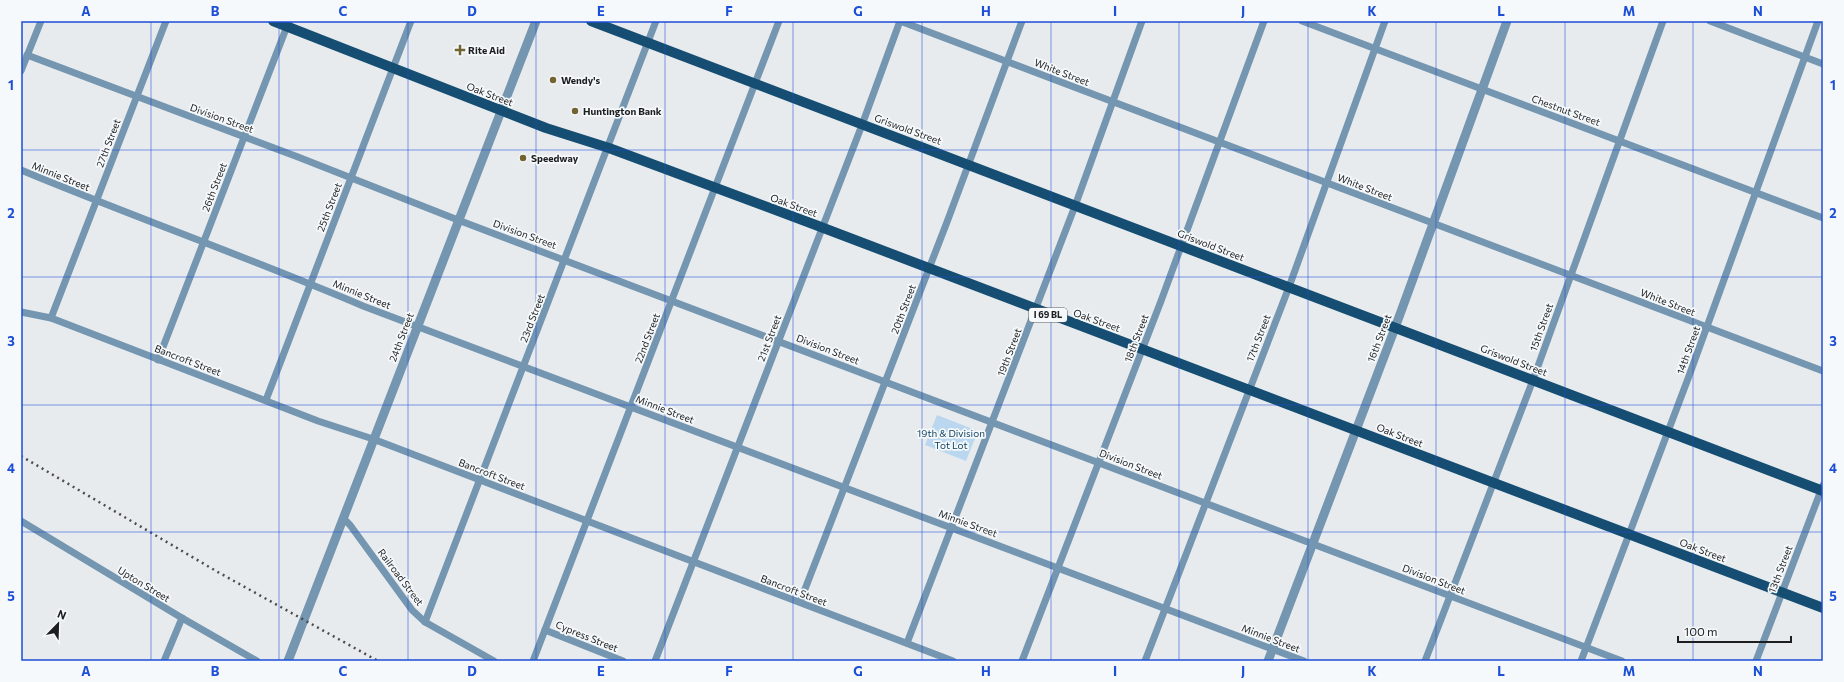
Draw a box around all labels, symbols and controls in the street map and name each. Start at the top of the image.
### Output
text: A [81,3,91,19]
text: B [211,3,220,19]
text: C [339,3,348,19]
text: D [467,3,477,19]
text: E [597,3,605,19]
text: F [725,3,733,19]
text: G [853,3,863,19]
text: H [981,3,991,19]
text: I [1113,3,1117,19]
text: J [1241,3,1245,19]
text: K [1367,3,1377,19]
text: L [1497,3,1505,19]
text: M [1623,3,1635,19]
text: N [1753,3,1763,19]
place label: Rite Aid [468,44,505,56]
marker: Rite Aid [455,45,465,55]
street label: White Street [1033,56,1091,88]
place label: Wendy's [561,74,600,86]
marker: Wendy's [548,75,558,85]
text: 1 [8,77,14,93]
text: 1 [1830,77,1836,93]
street label: Oak Street [465,80,515,108]
street label: Chestnut Street [1530,92,1602,128]
street label: Division Street [189,101,255,135]
place label: Huntington Bank [583,105,662,117]
marker: Huntington Bank [570,106,580,116]
street label: Griswold Street [873,111,943,147]
street label: 27th Street [93,117,123,169]
place label: Speedway [531,152,579,164]
marker: Speedway [518,153,528,163]
street label: Minnie Street [30,159,92,193]
street label: 26th Street [199,161,229,213]
street label: White Street [1336,171,1394,203]
street label: 25th Street [314,181,344,233]
street label: Oak Street [769,191,819,219]
text: 2 [7,205,15,221]
text: 2 [1829,205,1837,221]
street label: Division Street [492,217,558,251]
street label: Griswold Street [1176,227,1246,263]
street label: Minnie Street [331,277,393,311]
street label: 20th Street [888,283,918,335]
street label: White Street [1639,286,1697,318]
street label: 23rd Street [517,292,547,344]
street label: 15th Street [1527,301,1555,353]
street label: Oak Street [1072,306,1122,334]
road number: I 69 BL [1029,308,1067,322]
street label: 24th Street [386,311,416,363]
street label: 22nd Street [632,311,662,365]
street label: 18th Street [1121,312,1151,364]
street label: 16th Street [1364,312,1394,364]
street label: 21st Street [755,313,783,363]
street label: 17th Street [1244,313,1272,363]
street label: 14th Street [1674,324,1702,376]
street label: 19th Street [994,326,1024,378]
street label: Division Street [795,331,861,367]
text: 3 [7,333,15,349]
text: 3 [1829,333,1837,349]
street label: Bancroft Street [153,342,223,378]
street label: Griswold Street [1479,342,1549,378]
street label: Minnie Street [634,392,696,426]
street label: Oak Street [1375,421,1425,449]
park label: 19th & Division Tot Lot [917,427,985,451]
street label: Division Street [1098,446,1164,482]
street label: Bancroft Street [457,456,527,492]
text: 4 [7,460,15,476]
text: 4 [1829,460,1837,476]
street label: Minnie Street [937,507,999,539]
street label: Oak Street [1678,536,1728,564]
street label: 13th Street [1765,544,1795,594]
street label: Railroad Street [376,546,426,608]
street label: Division Street [1401,561,1467,597]
street label: Upton Street [116,564,172,604]
street label: Bancroft Street [759,572,829,608]
text: 5 [7,588,15,604]
text: 5 [1829,588,1837,604]
north arrow [38,604,78,644]
text: N [56,607,68,622]
street label: Cypress Street [554,618,620,654]
scale bar [1678,618,1791,644]
street label: Minnie Street [1240,621,1302,655]
text: 100 m [1684,624,1718,638]
text: A [81,663,91,679]
text: B [211,663,220,679]
text: C [339,663,348,679]
text: D [467,663,477,679]
text: E [597,663,605,679]
text: F [725,663,733,679]
text: G [853,663,863,679]
text: H [981,663,991,679]
text: I [1113,663,1117,679]
text: J [1241,663,1245,679]
text: K [1367,663,1377,679]
text: L [1497,663,1505,679]
text: M [1623,663,1635,679]
text: N [1753,663,1763,679]

